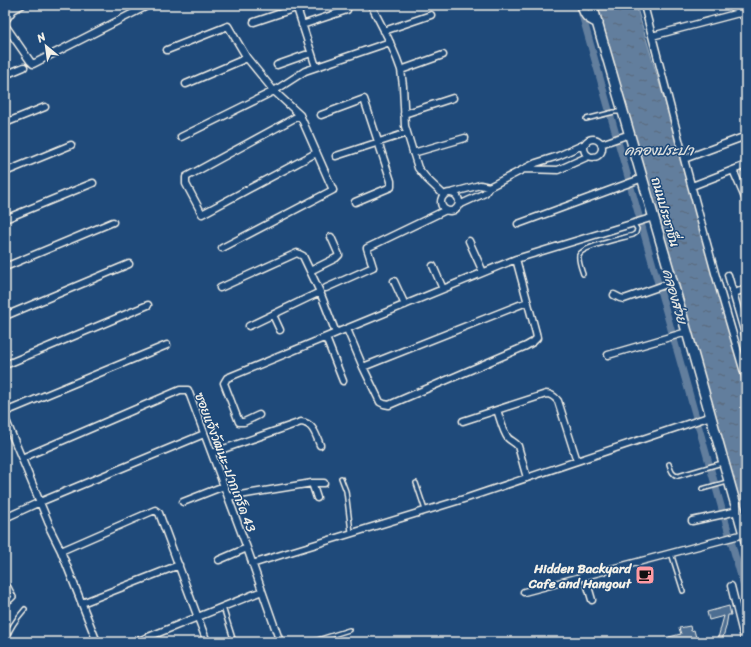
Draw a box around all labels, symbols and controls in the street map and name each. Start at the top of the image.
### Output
north arrow [26,26,66,66]
text: N [33,27,50,48]
water label: คลองประปา [625,138,695,163]
street label: ถนนประชาชื่น [645,174,686,250]
water label: คลองส่วย [655,266,695,328]
street label: ซอยแจ้งวัฒนะ-ปากเกร็ด 43 [188,389,263,535]
place label: Hidden Backyard Cafe and Hangout [528,557,632,595]
cafe icon: Hidden Backyard Cafe and Hangout [634,564,656,586]

